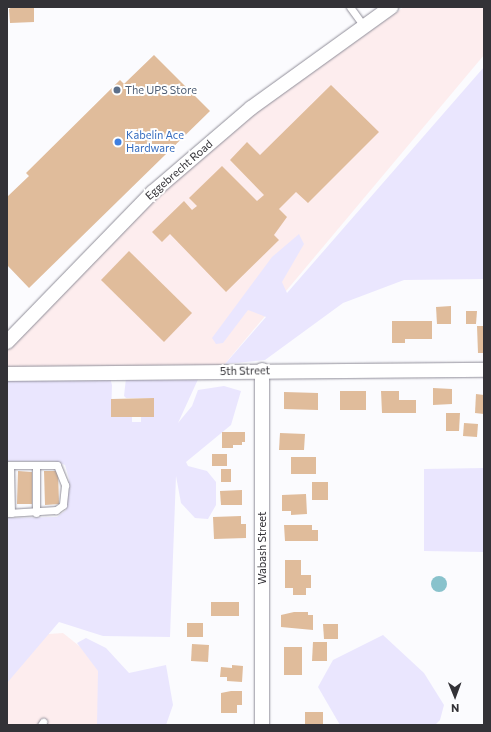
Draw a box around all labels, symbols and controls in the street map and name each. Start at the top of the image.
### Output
place label: The UPS Store [125,83,197,97]
marker: The UPS Store [112,85,122,95]
place label: Kabelin Ace Hardware [126,129,184,155]
marker: Kabelin Ace Hardware [113,137,123,147]
street label: Eggebrecht Road [143,137,215,203]
street label: 5th Street [220,364,270,378]
street label: Wabash Street [255,511,269,585]
north arrow [435,676,475,716]
text: N [451,702,459,715]

